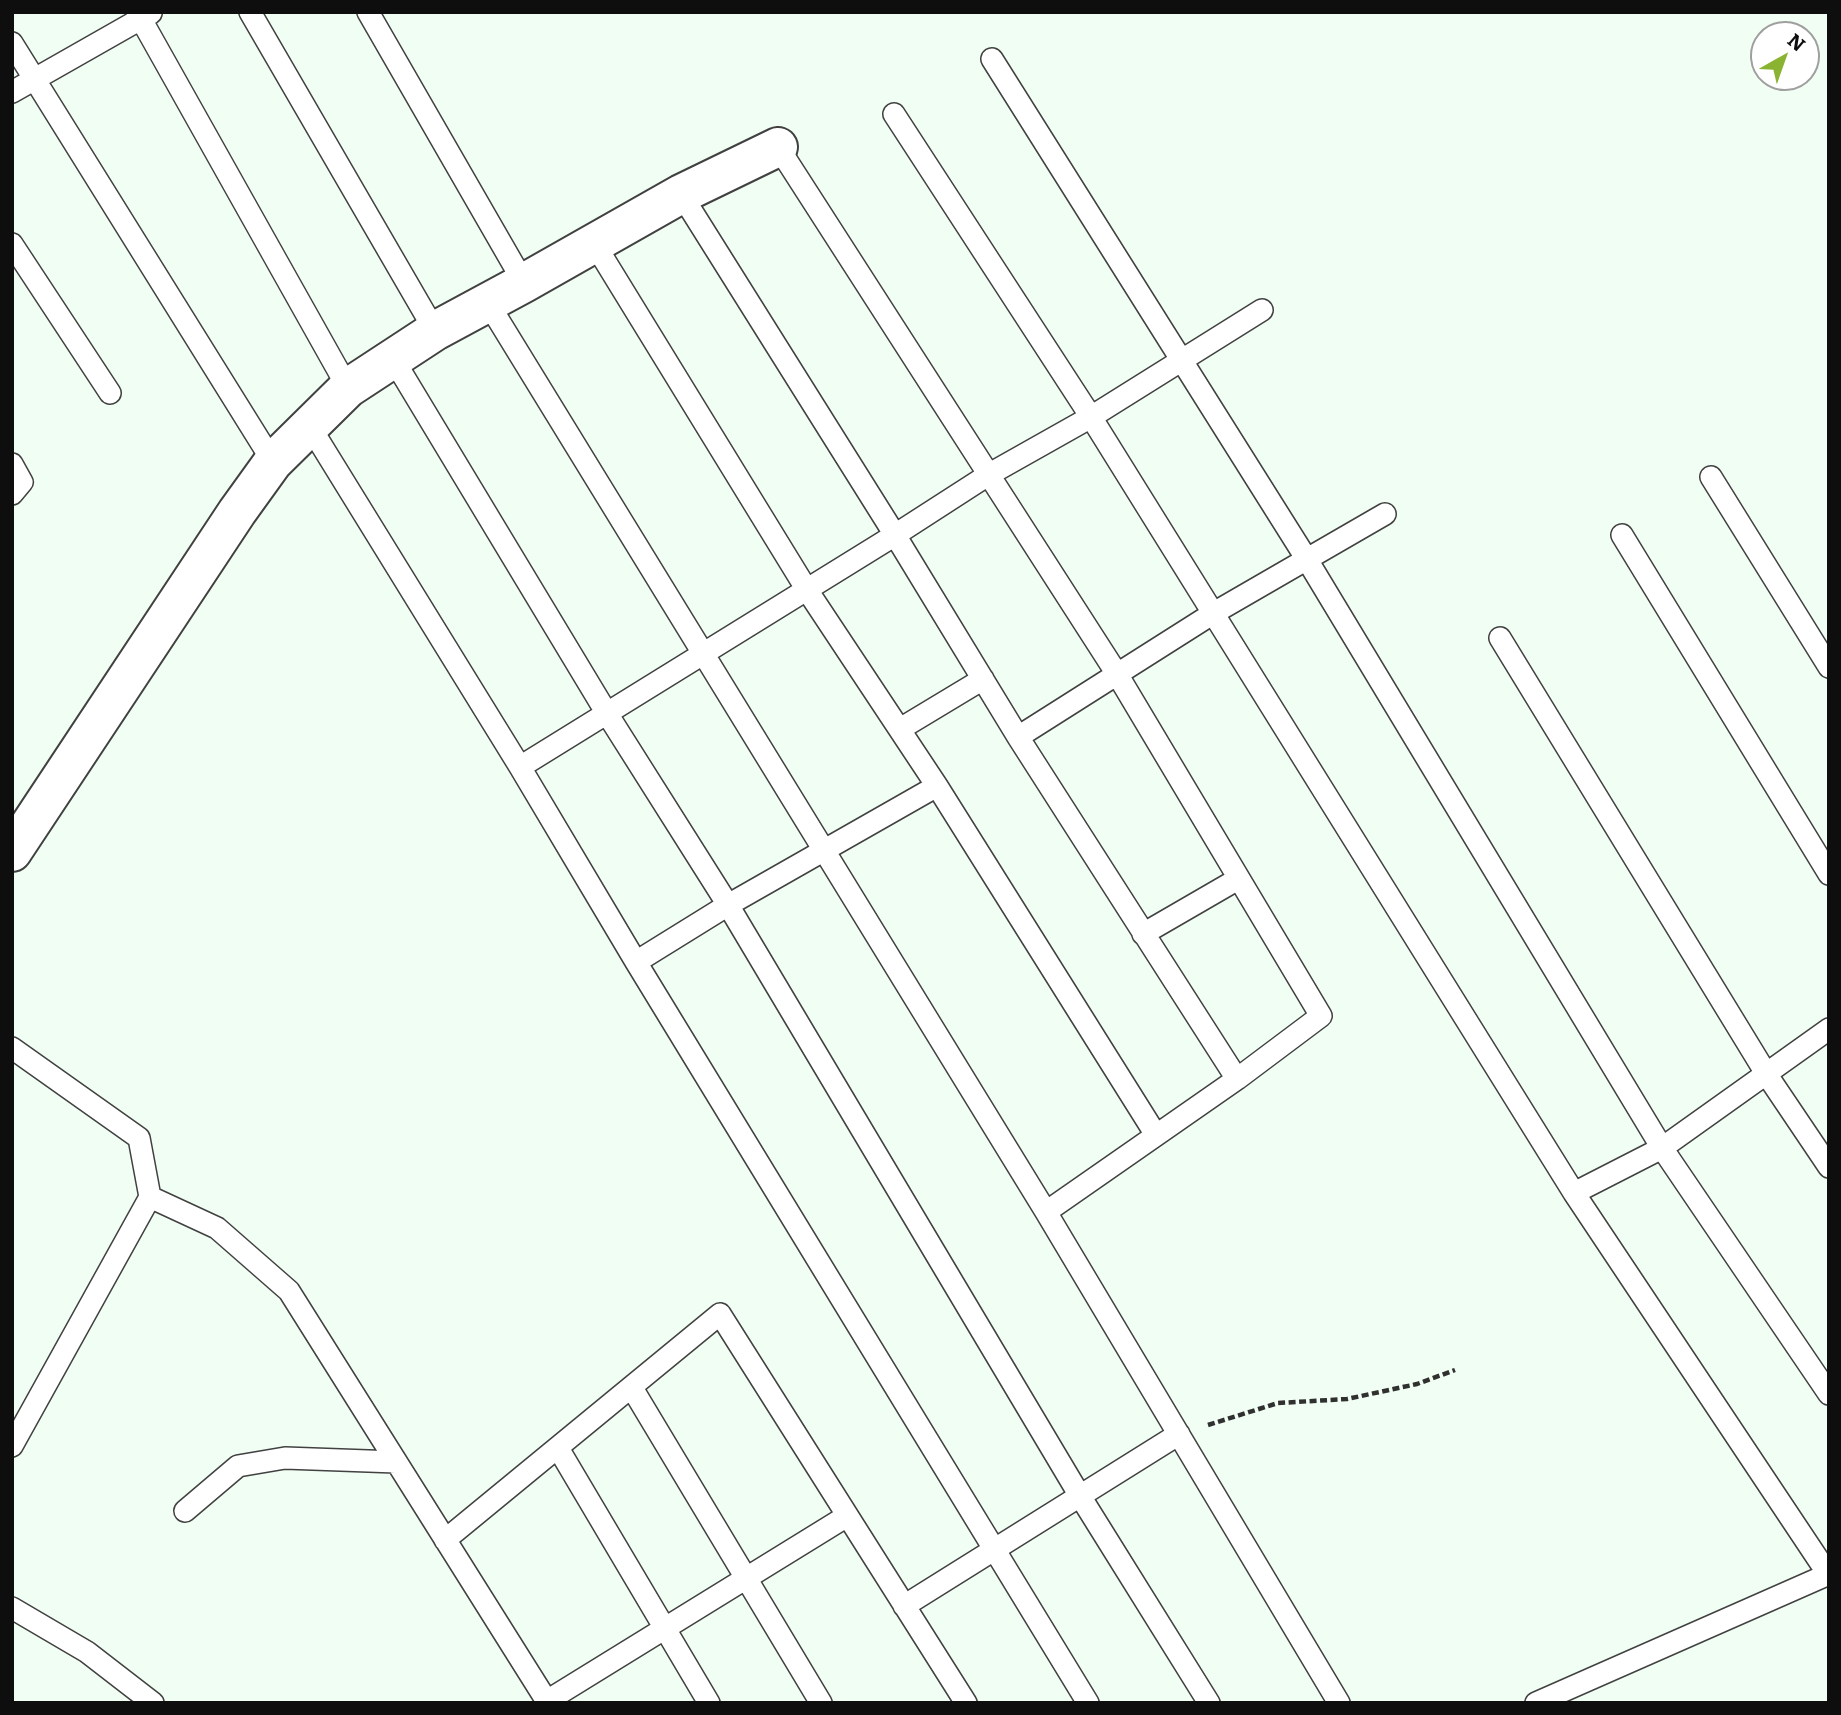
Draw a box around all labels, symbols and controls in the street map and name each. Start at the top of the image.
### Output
north arrow [1750,21,1820,91]
text: N [1782,26,1812,57]

